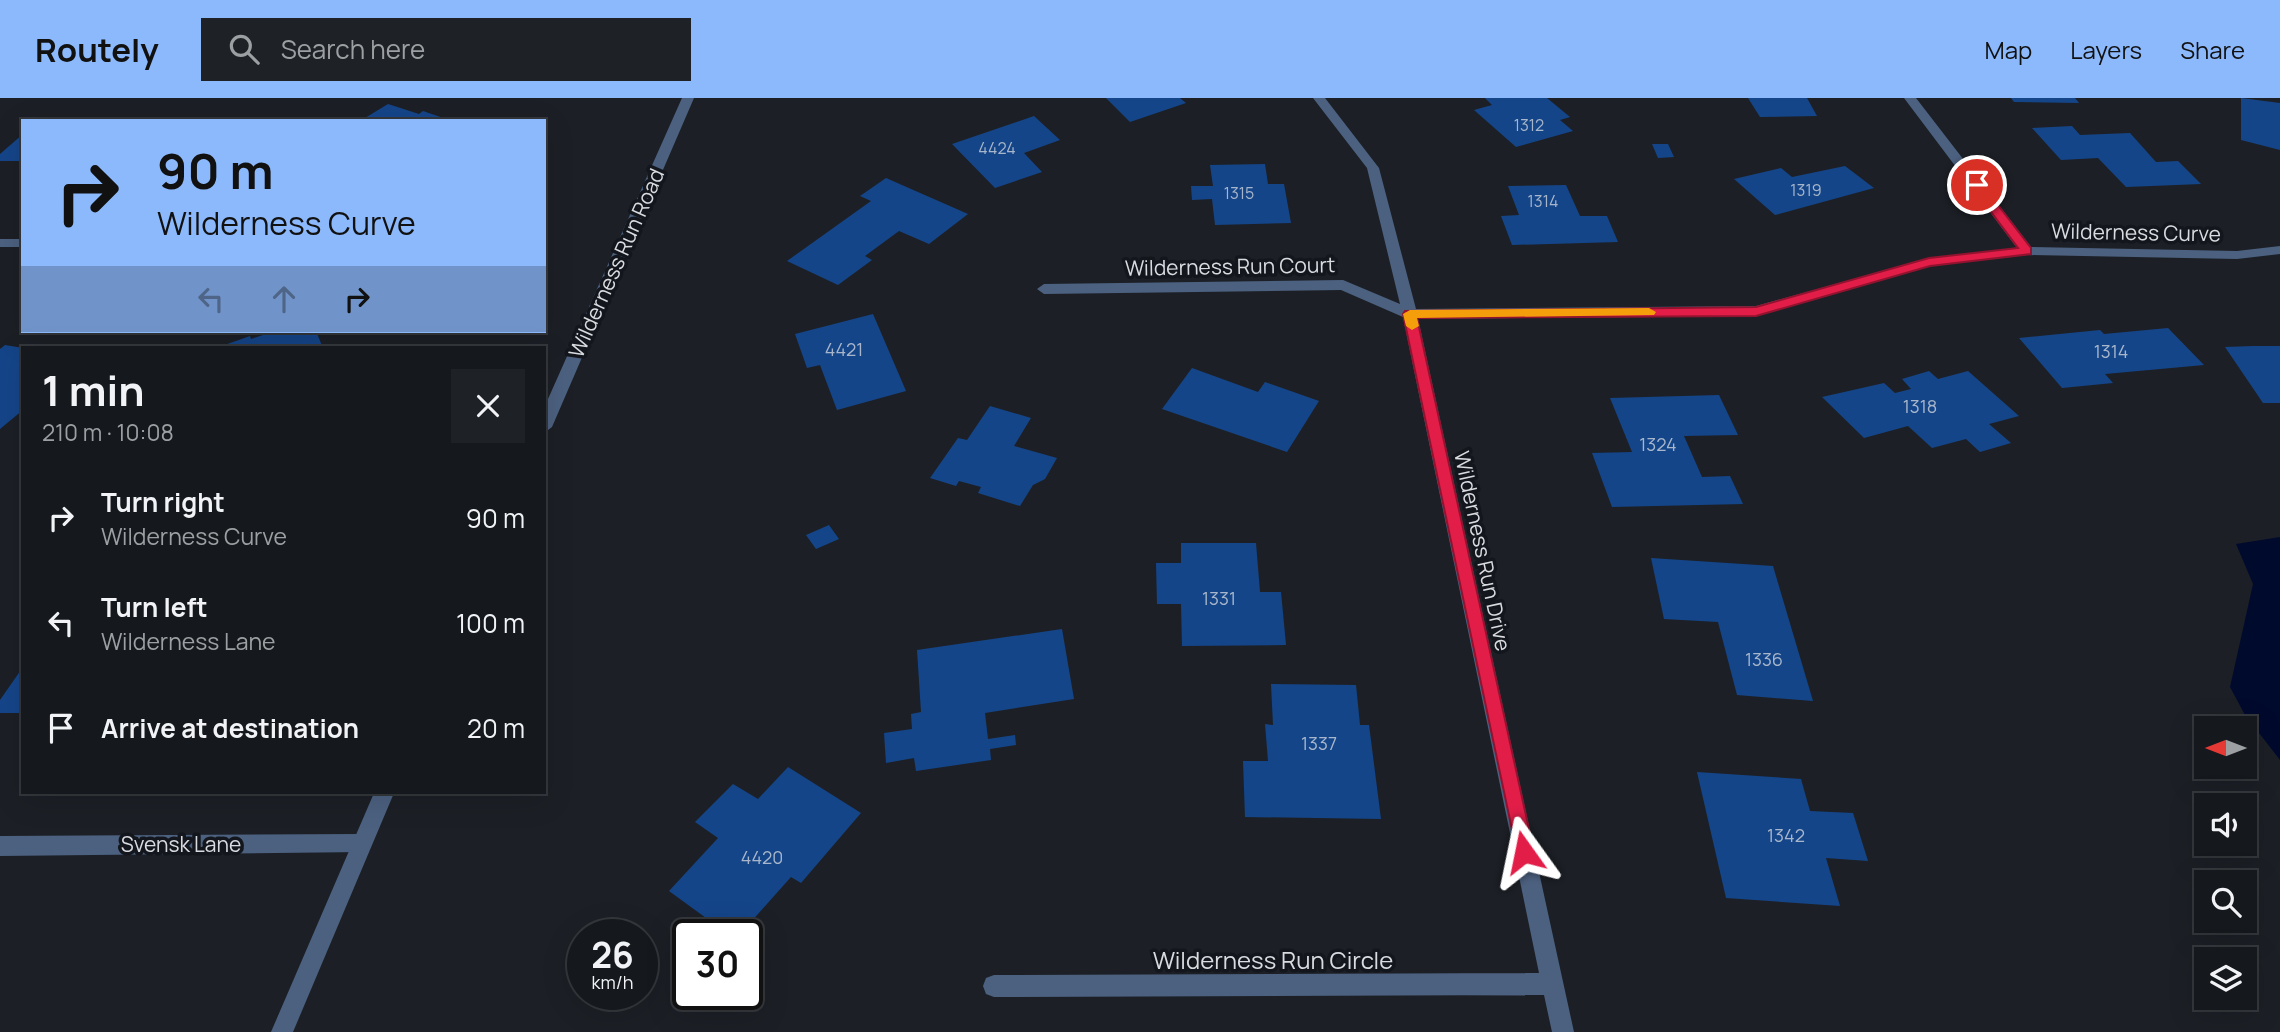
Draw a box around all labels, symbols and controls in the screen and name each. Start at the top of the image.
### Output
search box [201,18,691,81]
text: Routely [35,27,159,72]
icon: search [225,30,263,68]
text: Search here [281,31,425,67]
text: Map [1985,33,2032,66]
text: Layers [2070,33,2142,66]
text: Share [2180,33,2245,66]
house number: 1312 [1514,114,1544,136]
text: 90 m [157,137,274,204]
house number: 4424 [978,137,1016,159]
icon: right [42,147,133,238]
pin [1947,155,2007,215]
street label: Wilderness Run Road [562,164,670,362]
icon: arrive [1958,166,1996,204]
house number: 1319 [1790,179,1822,201]
house number: 1315 [1224,182,1254,204]
house number: 1314 [1528,190,1558,212]
text: Wilderness Curve [157,201,416,245]
street label: Wilderness Curve [2051,217,2221,247]
street label: Wilderness Run Court [1124,250,1336,282]
icon: left [192,280,230,318]
icon: ahead [265,280,303,318]
icon: right [338,280,376,318]
house number: 4421 [825,337,863,361]
house number: 1314 [2094,339,2128,363]
text: 1 min [42,361,145,419]
button: close [451,369,525,443]
house number: 1318 [1903,394,1937,418]
text: 210 m · 10:08 [42,416,174,448]
house number: 1324 [1639,432,1677,456]
street label: Wilderness Run Drive [1448,448,1518,654]
text: Turn right [101,484,225,520]
icon: right [42,499,80,537]
text: 90 m [466,500,525,536]
text: Wilderness Curve [101,520,287,552]
house number: 1331 [1202,586,1236,610]
text: Turn left [101,589,208,625]
icon: left [42,604,80,642]
text: 100 m [456,605,525,641]
text: Wilderness Lane [101,625,275,657]
house number: 1336 [1745,647,1783,671]
icon: arrive [42,709,80,747]
text: Arrive at destination [101,710,359,746]
text: 20 m [467,710,525,746]
north arrow [2194,716,2258,779]
map controls [2194,716,2257,1010]
house number: 1337 [1301,731,1337,755]
button: sound [2194,793,2257,856]
position arrow [1487,815,1561,889]
house number: 1342 [1767,823,1805,847]
street label: Svensk Lane [121,830,241,858]
house number: 4420 [741,845,783,869]
button: search [2194,870,2257,933]
speed limit sign: 30 [672,919,763,1010]
text: 26 [591,931,634,979]
street label: Wilderness Run Circle [1153,943,1393,976]
button: layers [2194,947,2257,1010]
text: km/h [592,970,633,994]

